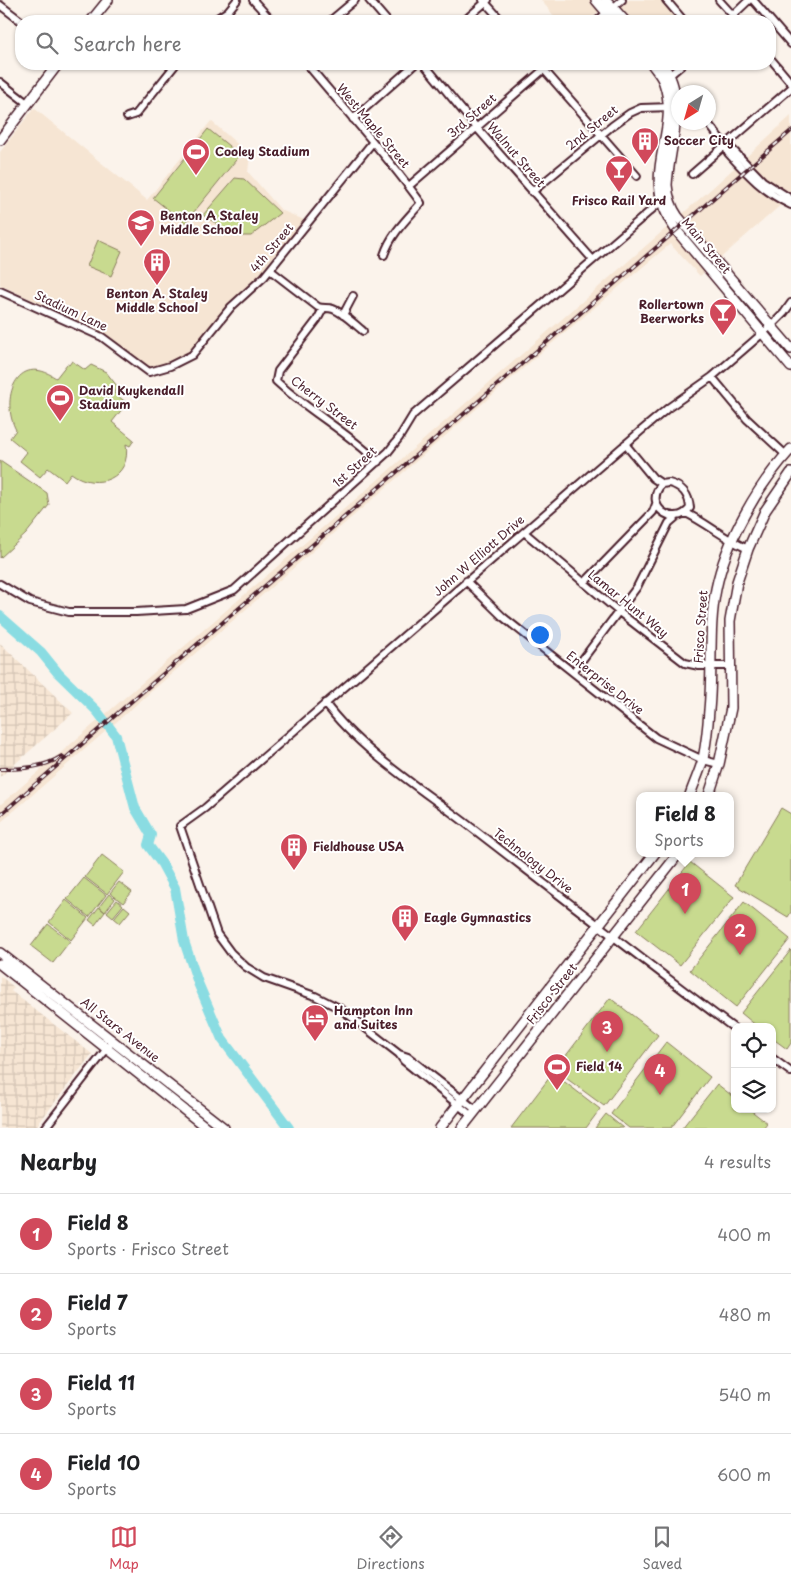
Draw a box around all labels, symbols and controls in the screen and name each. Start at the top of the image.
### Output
search box [15,15,776,70]
icon: search [33,29,61,57]
text: Search here [73,29,182,57]
street label: West Maple Street [333,79,415,172]
north arrow [671,85,716,130]
street label: 3rd Street [443,89,500,142]
street label: 2nd Street [561,101,621,154]
street label: Walnut Street [483,118,550,191]
building icon: Soccer City [630,126,660,165]
place label: Soccer City [664,131,734,149]
sports icon: Cooley Stadium [181,137,211,176]
place label: Cooley Stadium [215,142,310,160]
bar icon: Frisco Rail Yard [604,154,634,193]
place label: Frisco Rail Yard [572,191,666,209]
place label: Benton A Staley Middle School [160,206,258,238]
school or university icon: Benton A Staley Middle School [126,208,156,247]
street label: Main Street [678,213,736,277]
street label: 4th Street [245,219,297,276]
building icon: Benton A. Staley Middle School [142,247,172,286]
place label: Benton A. Staley Middle School [106,284,208,316]
street label: Stadium Lane [32,285,111,335]
place label: Rollertown Beerworks [639,295,704,327]
bar icon: Rollertown Beerworks [708,297,738,336]
street label: Cherry Street [287,371,362,433]
place label: David Kuykendall Stadium [79,381,184,413]
sports icon: David Kuykendall Stadium [45,383,75,422]
street label: 1st Street [328,441,380,491]
street label: John W Elliott Drive [429,510,528,600]
street label: Lamar Hunt Way [585,565,673,641]
street label: Frisco Street [688,590,712,664]
your location [527,622,553,648]
street label: Enterprise Drive [563,646,648,718]
popup [636,792,734,857]
text: Field 8 [654,799,716,827]
street label: Technology Drive [490,823,577,897]
text: Sports [654,827,704,851]
building icon: Fieldhouse USA [279,832,309,871]
place label: Fieldhouse USA [313,837,404,855]
pin: 1 [669,873,701,914]
building icon: Eagle Gymnastics [390,903,420,942]
place label: Eagle Gymnastics [424,908,531,926]
pin: 2 [724,914,756,955]
street label: Frisco Street [522,959,581,1028]
street label: All Stars Avenue [77,993,164,1066]
place label: Hampton Inn and Suites [334,1001,413,1033]
hotel icon: Hampton Inn and Suites [300,1003,330,1042]
pin: 3 [591,1011,623,1052]
map controls [731,1023,776,1113]
button: locate [731,1023,776,1068]
sports icon: Field 14 [542,1052,572,1091]
pin: 4 [644,1054,676,1095]
place label: Field 14 [576,1057,622,1075]
button: layers [731,1068,776,1113]
text: Nearby [20,1145,97,1177]
text: 4 results [704,1149,771,1173]
text: Field 8 [67,1208,129,1236]
text: 1 [32,1222,40,1246]
text: 400 m [718,1222,771,1246]
text: Sports · Frisco Street [67,1236,229,1260]
text: Field 7 [67,1288,128,1316]
text: 2 [30,1302,42,1326]
text: 480 m [719,1302,771,1326]
text: Sports [67,1316,116,1340]
text: Field 11 [67,1368,135,1396]
text: 3 [31,1382,41,1406]
text: 540 m [718,1382,771,1406]
text: Sports [67,1396,116,1420]
text: Field 10 [67,1448,140,1476]
text: 4 [31,1462,41,1486]
text: 600 m [717,1462,771,1486]
text: Sports [67,1476,116,1500]
tab: Map [109,1523,139,1574]
tab: Directions [357,1523,425,1574]
tab: Saved [642,1523,682,1574]

